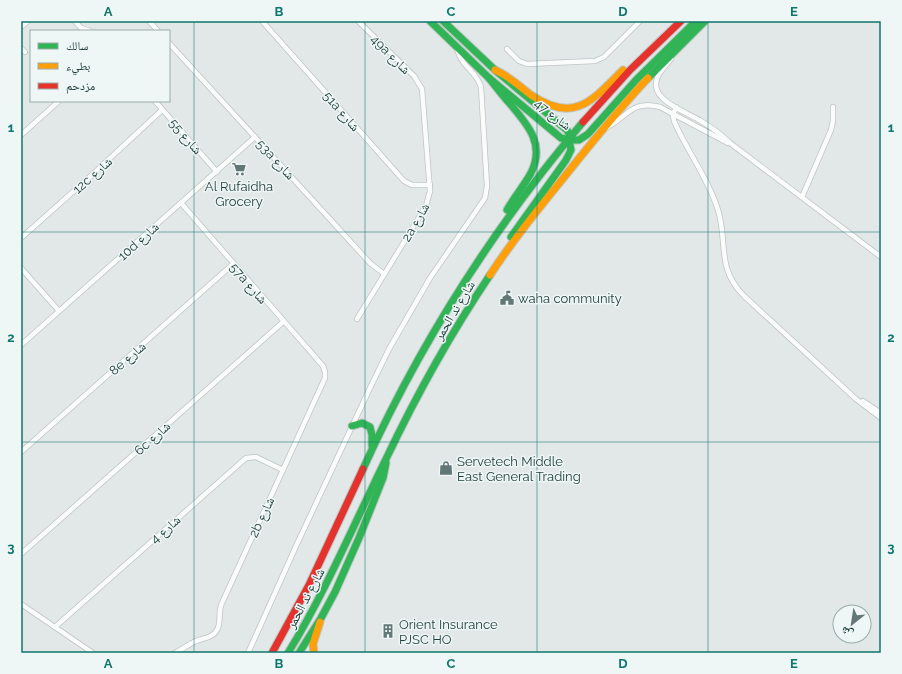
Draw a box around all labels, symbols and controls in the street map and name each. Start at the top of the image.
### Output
text: A [104,4,113,19]
text: B [275,4,284,19]
text: C [447,4,456,19]
text: D [618,4,628,19]
text: E [790,4,798,19]
legend [30,30,170,102]
street label: 49a شارع [366,31,414,79]
text: سالك [66,39,88,53]
text: بطيء [66,59,90,76]
text: مزدحم [66,79,95,94]
street label: 51a شارع [319,88,363,136]
street label: شارع 47 [530,96,574,135]
street label: شارع 55 [165,115,205,158]
text: 1 [8,120,15,135]
text: 1 [888,120,895,135]
street label: 53a شارع [252,136,298,184]
street label: 12c شارع [70,154,116,198]
supermarket icon: Al Rufaidha Grocery [231,161,247,177]
place label: Al Rufaidha Grocery [205,179,273,209]
street label: 2a شارع [398,200,434,245]
street label: 10d شارع [115,219,163,265]
street label: 57a شارع [225,260,270,308]
street label: شارع ند الحمر [430,278,480,344]
public building icon: waha community [499,290,515,306]
place label: waha community [518,291,622,306]
text: 2 [7,330,15,345]
text: 2 [887,330,895,345]
street label: 8e شارع [106,338,150,380]
street label: 6c شارع [131,418,175,460]
place label: Servetech Middle East General Trading [457,454,581,484]
shop icon: Servetech Middle East General Trading [438,460,454,476]
street label: 2b شارع [246,495,279,541]
street label: شارع 4 [147,512,185,548]
text: 3 [7,540,15,555]
text: 3 [887,540,895,555]
street label: شارع ند الحمر [283,565,329,633]
north arrow [832,604,872,644]
place label: Orient Insurance PJSC HO [399,617,498,647]
building icon: Orient Insurance PJSC HO [380,623,396,639]
text: ش [839,623,856,641]
text: A [104,656,113,671]
text: B [275,656,284,671]
text: C [447,656,456,671]
text: D [618,656,628,671]
text: E [790,656,798,671]

